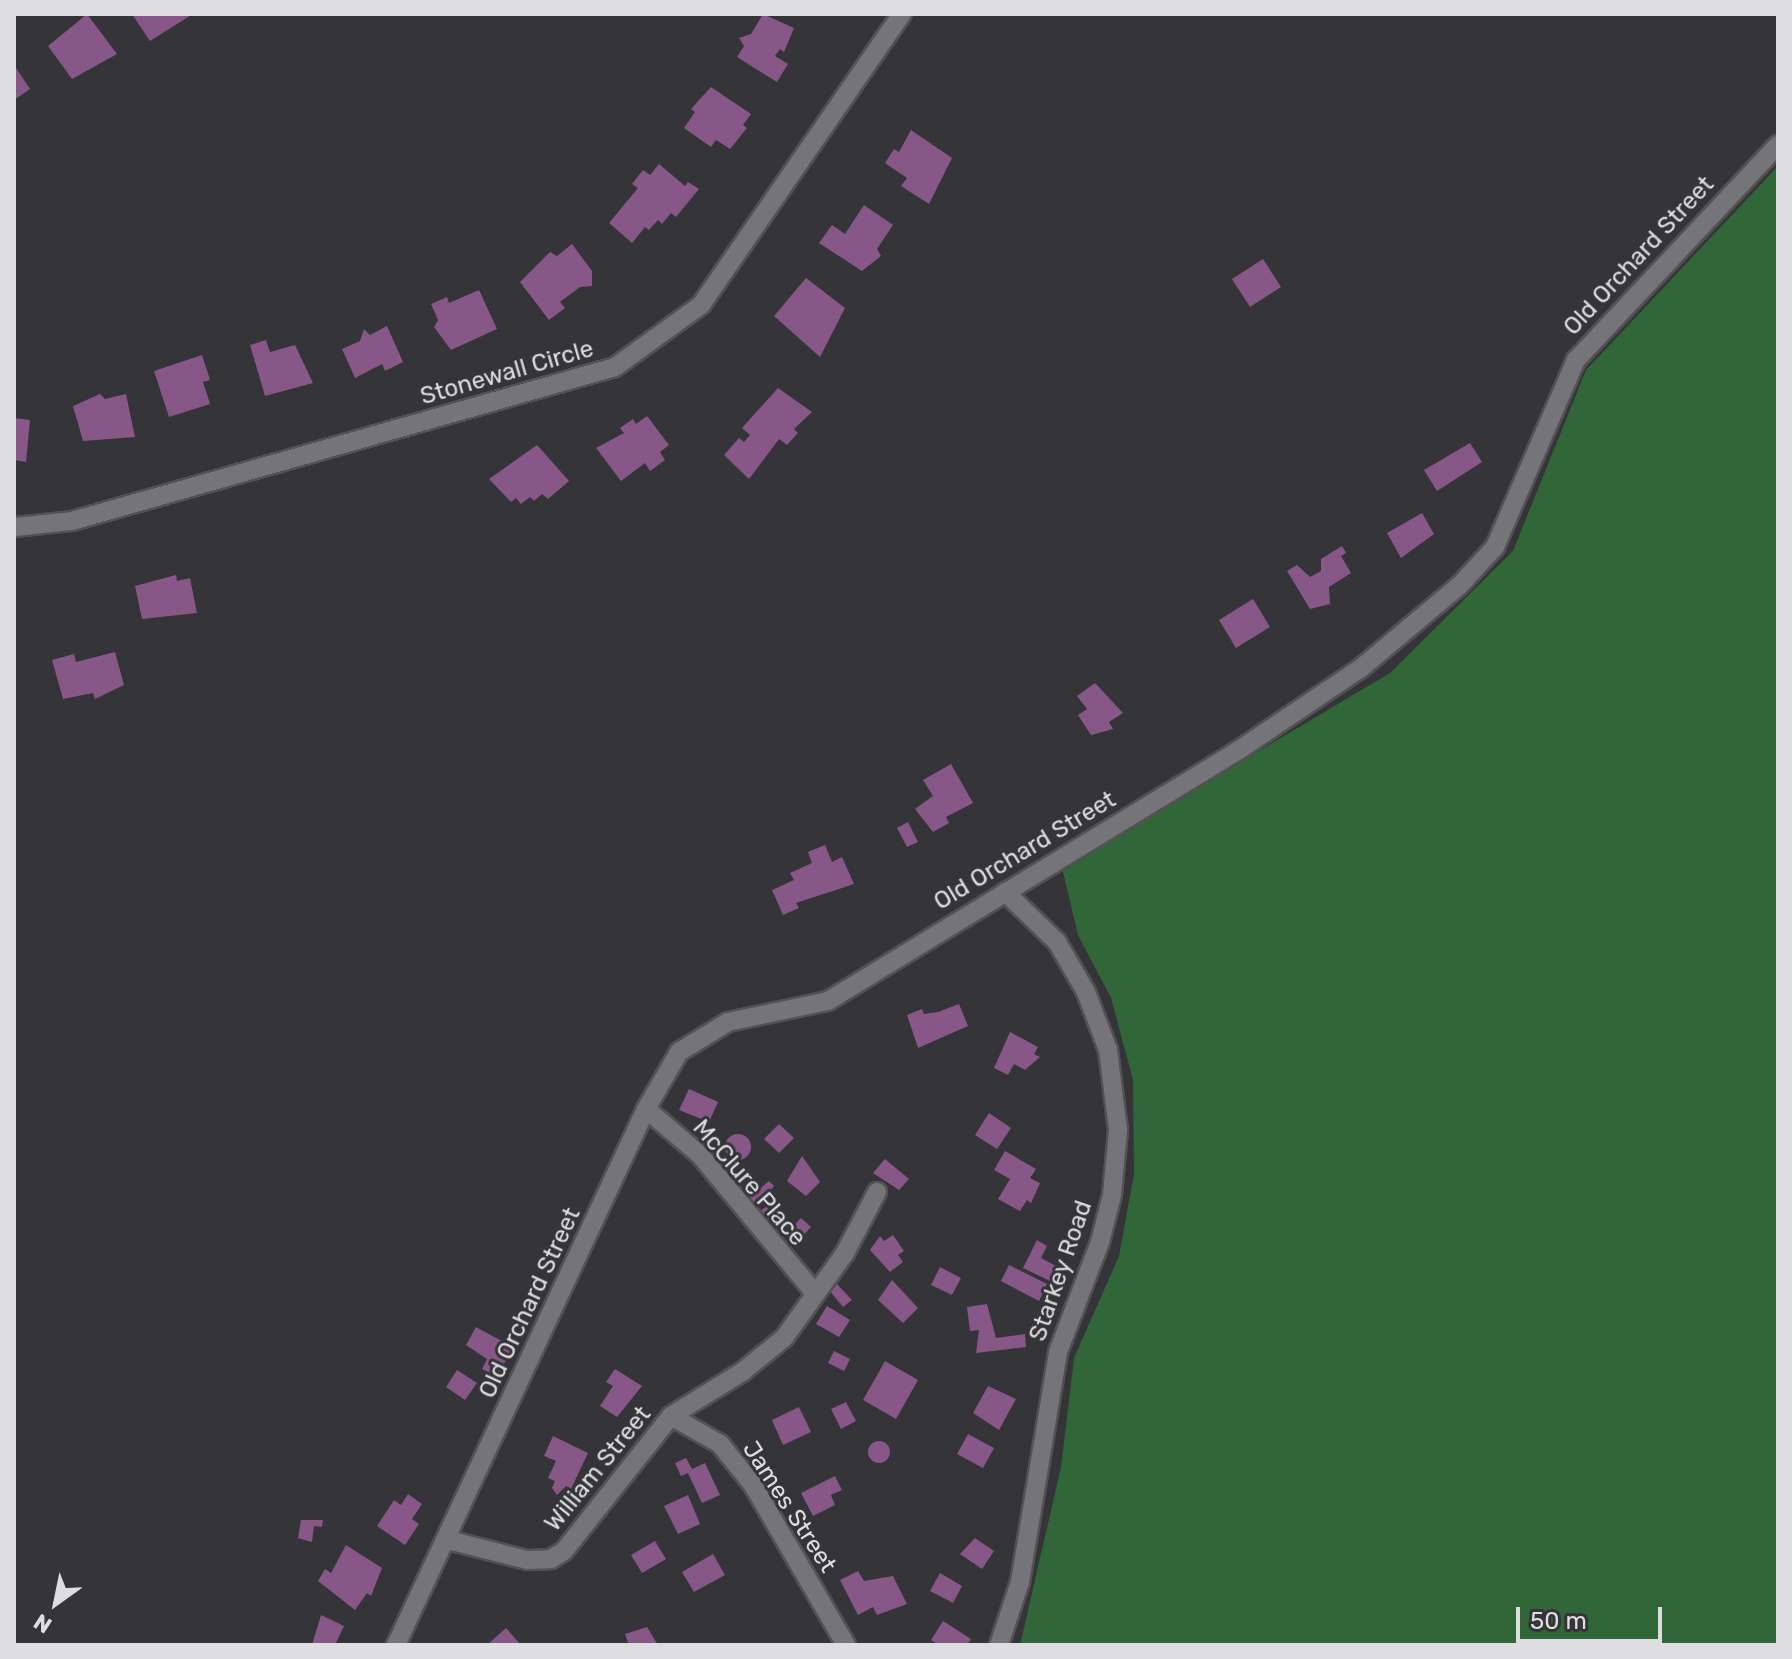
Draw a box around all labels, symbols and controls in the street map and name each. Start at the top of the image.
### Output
street label: Old Orchard Street [1558,171,1720,341]
street label: Stonewall Circle [417,335,597,411]
street label: Old Orchard Street [929,785,1121,917]
street label: McClure Place [686,1114,812,1252]
street label: Starkey Road [1023,1197,1099,1345]
street label: Old Orchard Street [473,1203,587,1403]
street label: William Street [539,1401,657,1537]
street label: James Street [736,1436,842,1578]
north arrow [16,1563,96,1643]
scale bar [1520,1591,1666,1641]
text: 50 m [1530,1607,1587,1635]
text: N [29,1608,57,1639]

